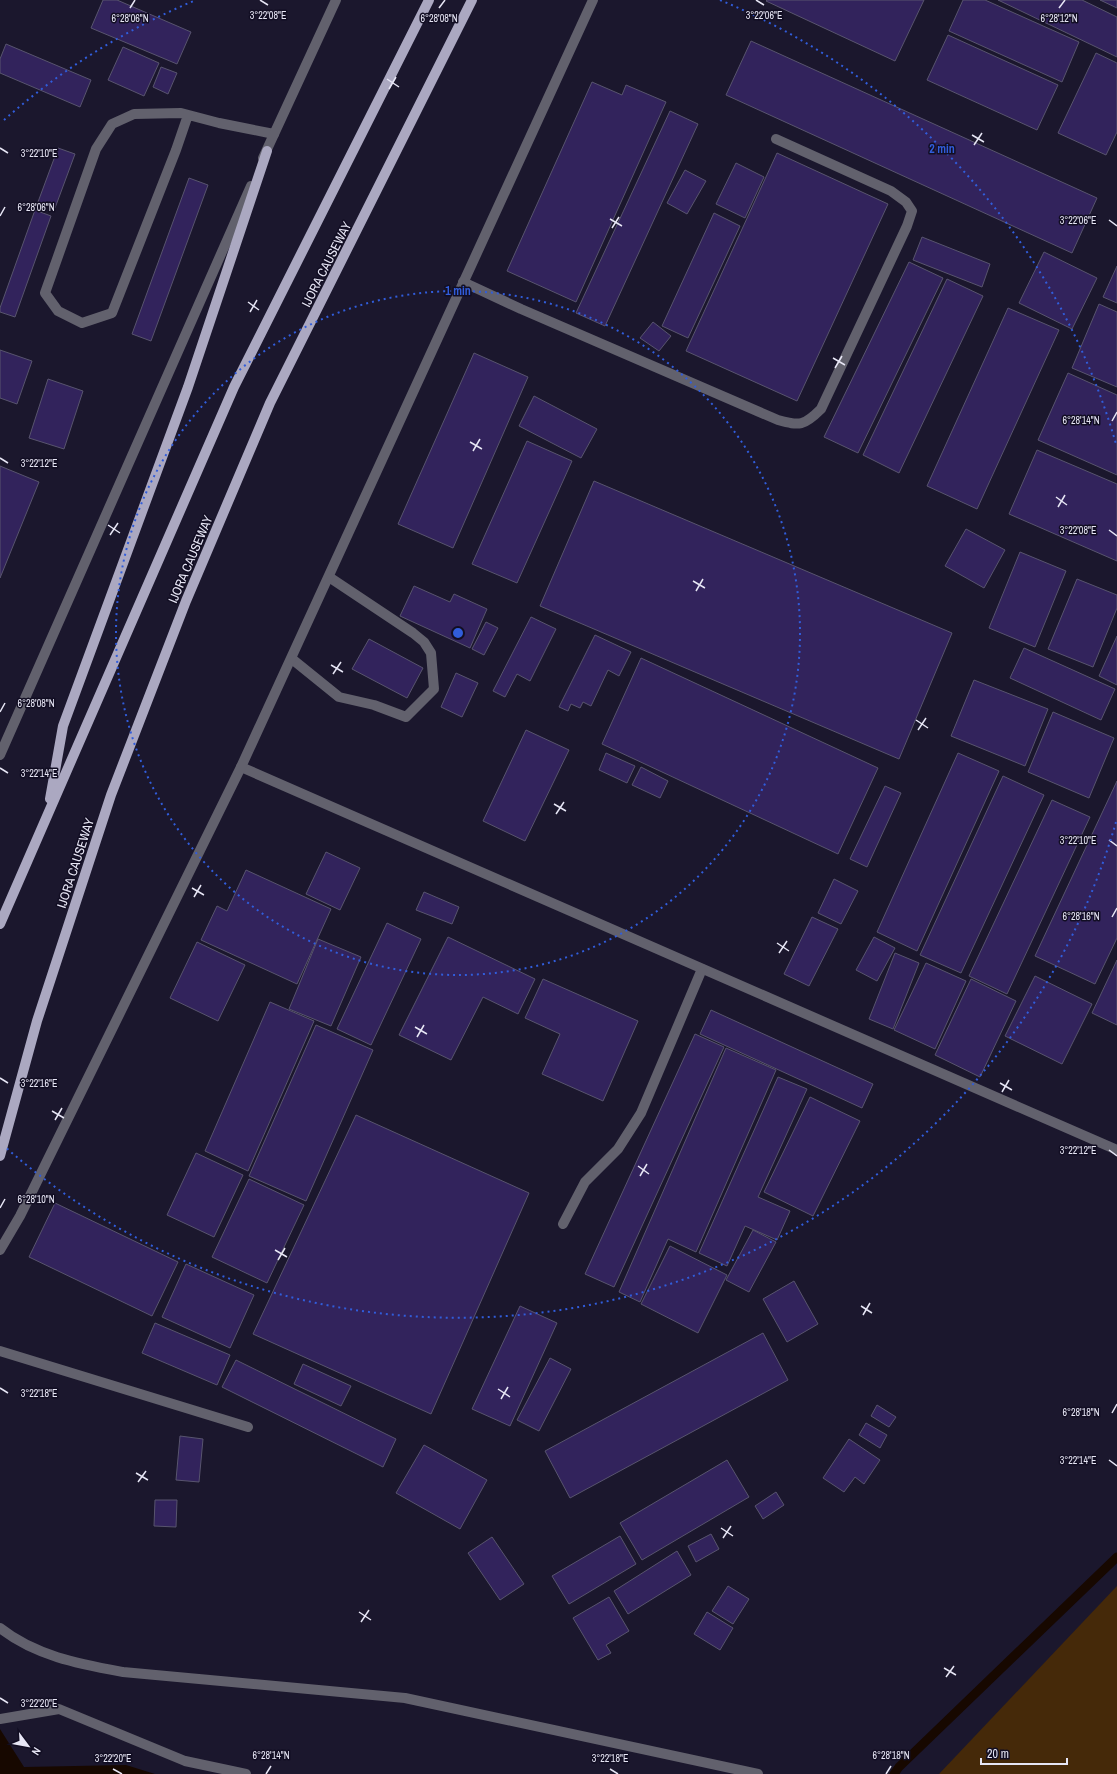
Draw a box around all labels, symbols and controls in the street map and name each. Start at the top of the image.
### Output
text: 3°22'08"E [250,9,286,22]
text: 3°22'06"E [746,9,782,22]
text: 6°28'06"N [111,12,149,25]
text: 6°28'08"N [420,12,458,25]
text: 6°28'12"N [1040,12,1078,25]
text: 2 min [929,141,955,157]
text: 3°22'10"E [21,147,57,160]
text: 6°28'06"N [17,201,55,214]
text: 3°22'06"E [1060,214,1096,227]
street label: IJORA CAUSEWAY [298,219,355,310]
text: 1 min [445,283,471,299]
text: 6°28'14"N [1062,414,1100,427]
text: 3°22'12"E [21,457,57,470]
street label: IJORA CAUSEWAY [164,513,217,606]
text: 3°22'08"E [1060,524,1096,537]
centre of rings [451,626,465,640]
text: 6°28'08"N [17,697,55,710]
text: 3°22'14"E [21,767,57,780]
street label: IJORA CAUSEWAY [53,816,98,910]
text: 3°22'10"E [1060,834,1096,847]
text: 6°28'16"N [1062,910,1100,923]
text: 3°22'16"E [21,1077,57,1090]
text: 3°22'12"E [1060,1144,1096,1157]
text: 6°28'10"N [17,1193,55,1206]
text: 3°22'18"E [21,1387,57,1400]
text: 6°28'18"N [1062,1406,1100,1419]
text: 3°22'14"E [1060,1454,1096,1467]
text: 3°22'20"E [21,1697,57,1710]
north arrow [8,1726,48,1766]
scale bar [981,1740,1067,1766]
text: N [29,1745,44,1758]
text: 20 m [987,1746,1009,1762]
text: 6°28'14"N [252,1749,290,1762]
text: 6°28'18"N [872,1749,910,1762]
text: 3°22'20"E [95,1752,131,1765]
text: 3°22'18"E [592,1752,628,1765]

